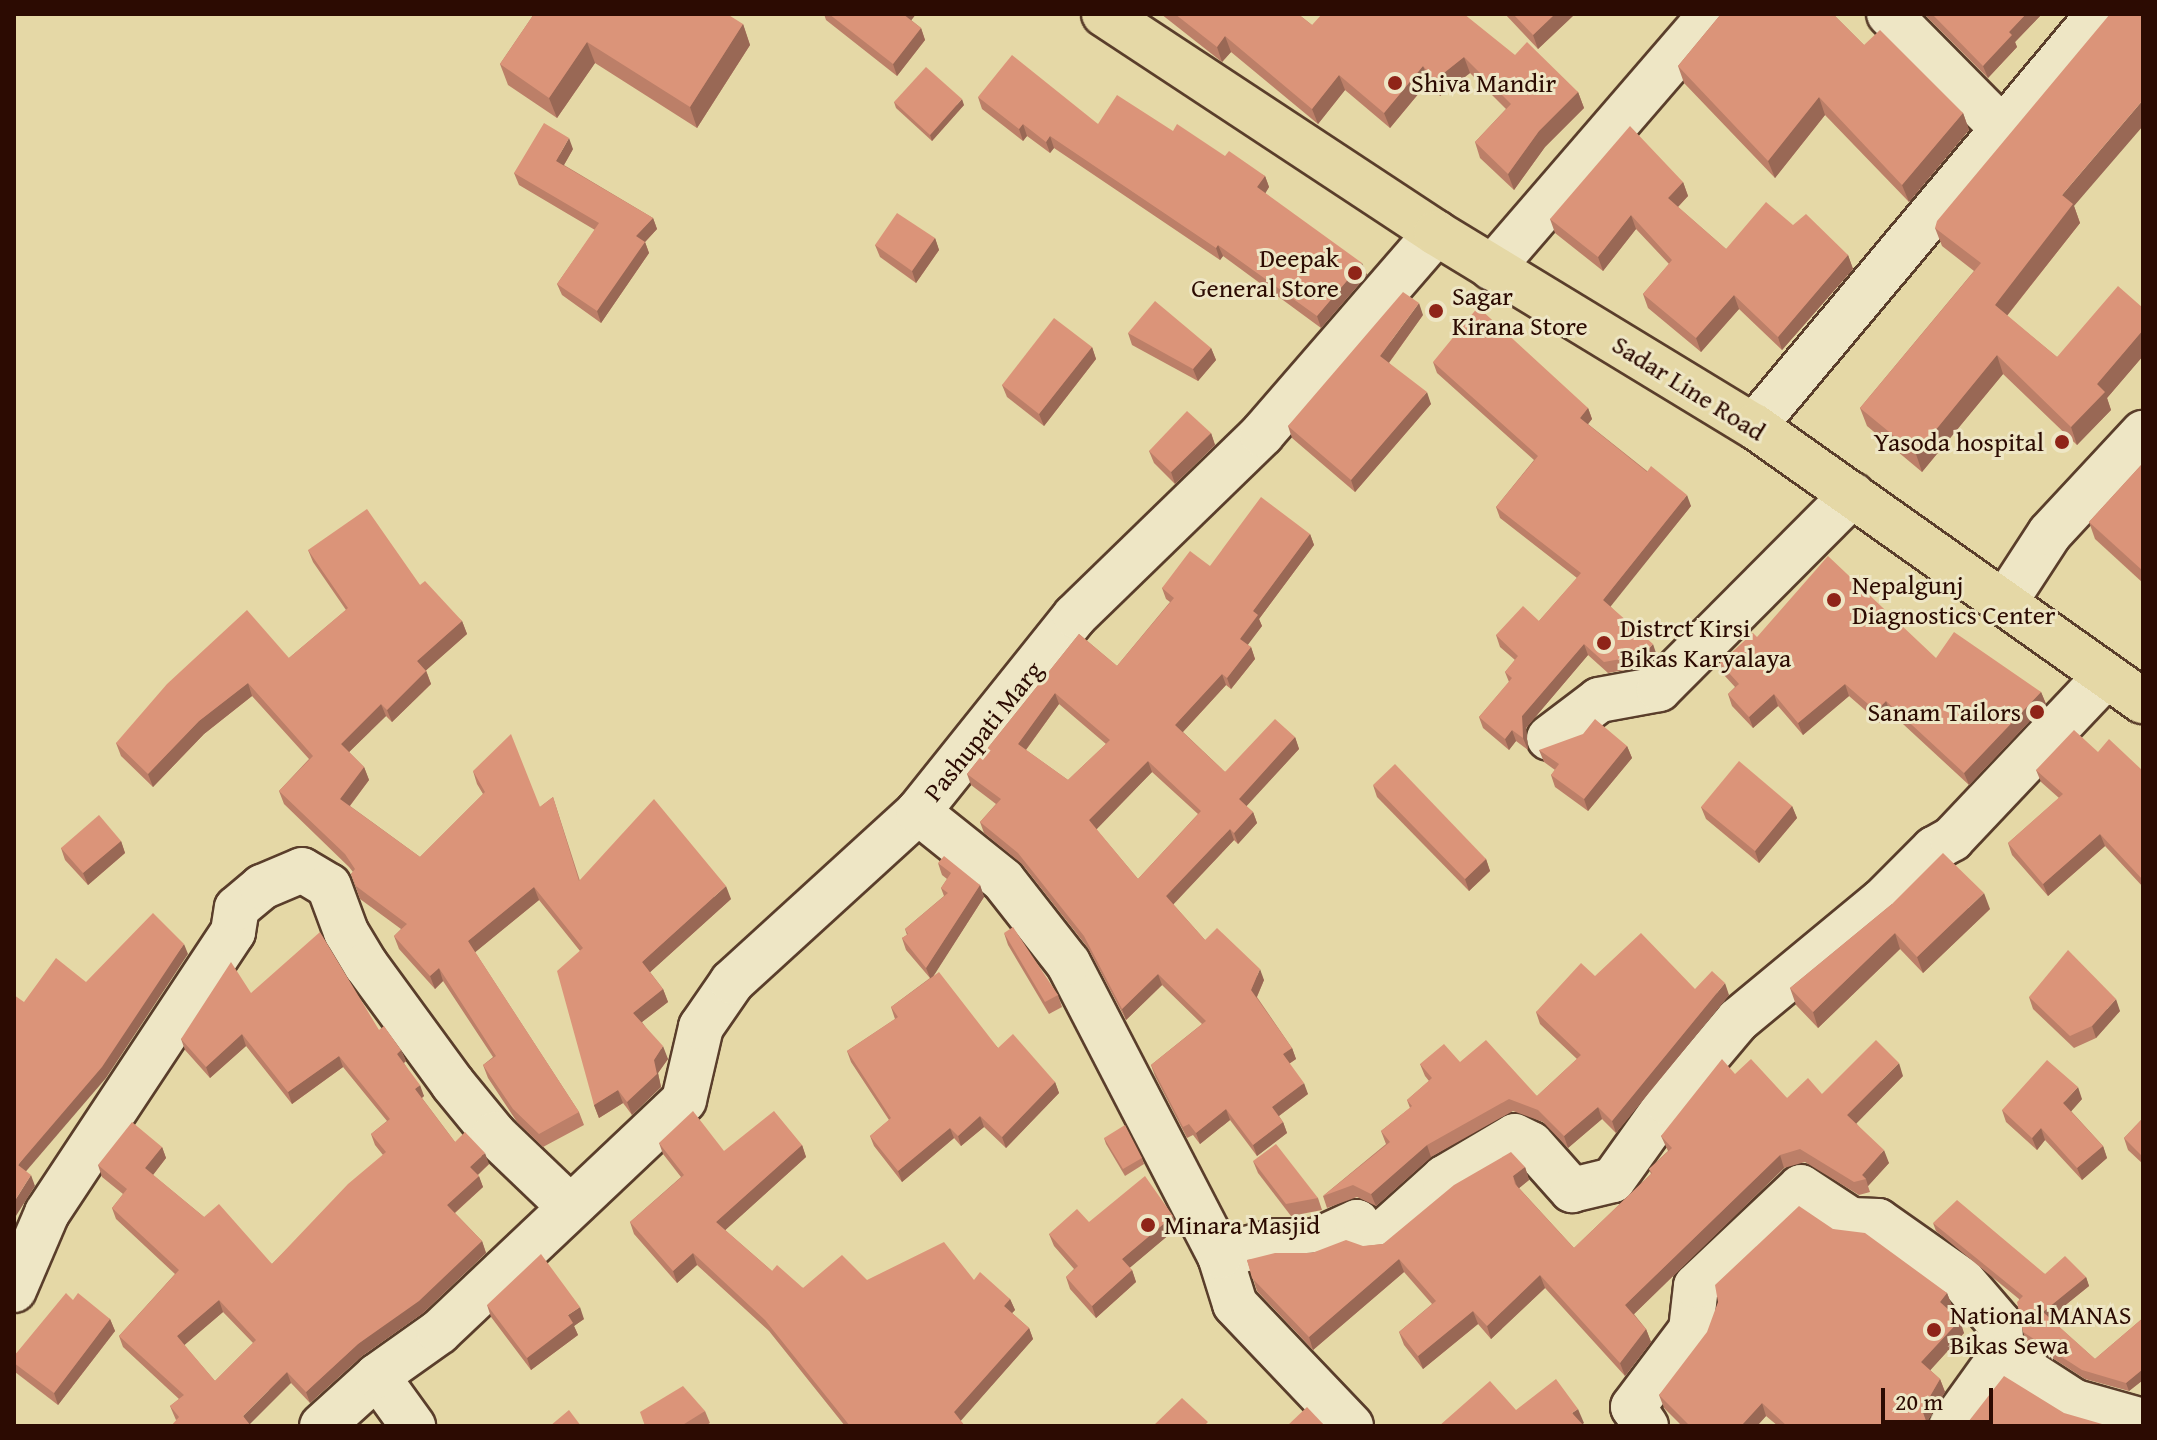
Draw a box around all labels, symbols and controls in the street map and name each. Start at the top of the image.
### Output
place label: Shiva Mandir [1411,67,1556,99]
marker: Shiva Mandir [1386,74,1404,92]
place label: Deepak General Store [1191,242,1339,304]
marker: Deepak General Store [1346,264,1364,282]
place label: Sagar Kirana Store [1452,280,1588,342]
marker: Sagar Kirana Store [1427,302,1445,320]
street label: Sadar Line Road [1607,329,1771,447]
place label: Yasoda hospital [1874,426,2044,458]
marker: Yasoda hospital [2051,431,2073,453]
place label: Nepalgunj Diagnostics Center [1852,569,2056,630]
marker: Nepalgunj Diagnostics Center [1823,589,1845,611]
place label: Distrct Kirsi Bikas Karyalaya [1620,612,1791,674]
marker: Distrct Kirsi Bikas Karyalaya [1595,634,1613,652]
street label: Pashupati Marg [917,655,1049,807]
place label: Sanam Tailors [1867,696,2021,728]
marker: Sanam Tailors [2028,703,2046,721]
place label: Minara Masjid [1164,1209,1320,1241]
marker: Minara Masjid [1139,1216,1157,1234]
place label: National MANAS Bikas Sewa [1950,1299,2131,1360]
marker: National MANAS Bikas Sewa [1925,1321,1943,1339]
scale bar [1885,1372,1997,1422]
text: 20 m [1895,1384,1943,1419]

